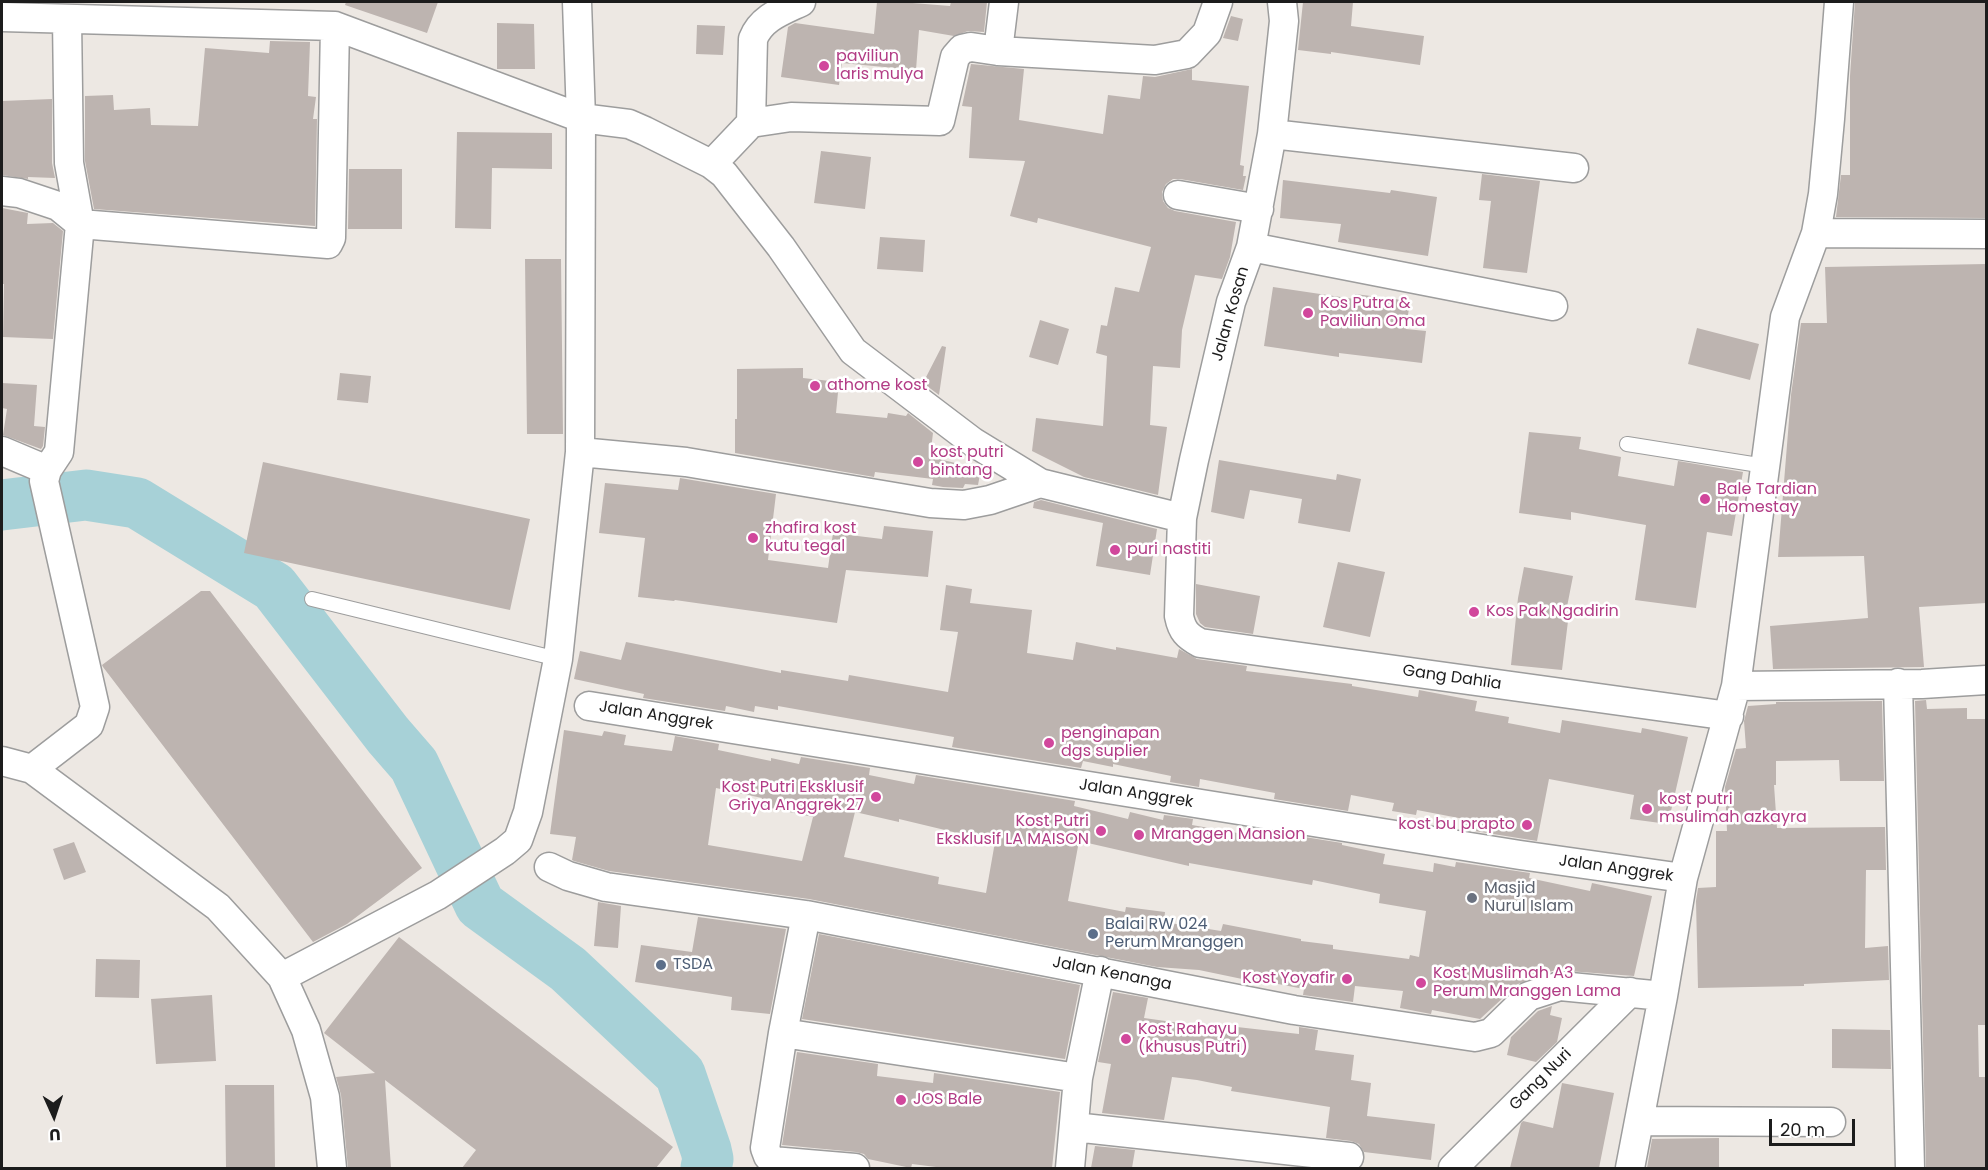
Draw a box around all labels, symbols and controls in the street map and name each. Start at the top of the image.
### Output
place label: paviliun laris mulya [836,47,924,85]
marker: paviliun laris mulya [817,59,831,73]
street label: Jalan Kosan [1208,264,1254,364]
place label: Kos Putra & Paviliun Oma [1320,294,1425,332]
marker: Kos Putra & Paviliun Oma [1301,306,1315,320]
place label: athome kost [827,376,927,396]
marker: athome kost [808,379,822,393]
place label: kost putri bintang [930,443,1004,481]
marker: kost putri bintang [911,455,925,469]
place label: Bale Tardian Homestay [1717,480,1817,518]
marker: Bale Tardian Homestay [1698,492,1712,506]
place label: zhafira kost kutu tegal [765,519,856,557]
marker: zhafira kost kutu tegal [746,531,760,545]
place label: puri nastiti [1127,540,1211,560]
marker: puri nastiti [1108,543,1122,557]
place label: Kos Pak Ngadirin [1486,602,1619,622]
marker: Kos Pak Ngadirin [1467,605,1481,619]
street label: Gang Dahlia [1401,662,1503,694]
street label: Jalan Anggrek [598,697,714,735]
place label: penginapan dgs suplier [1061,724,1160,762]
marker: penginapan dgs suplier [1042,736,1056,750]
street label: Jalan Anggrek [1078,775,1194,813]
place label: Kost Putri Eksklusif Griya Anggrek 27 [721,778,864,816]
marker: Kost Putri Eksklusif Griya Anggrek 27 [869,790,883,804]
place label: kost putri msulimah azkayra [1659,790,1807,828]
marker: kost putri msulimah azkayra [1640,802,1654,816]
place label: Kost Putri Eksklusif LA MAISON [936,812,1089,850]
place label: kost bu prapto [1398,815,1515,835]
marker: kost bu prapto [1520,818,1534,832]
marker: Kost Putri Eksklusif LA MAISON [1094,824,1108,838]
place label: Mranggen Mansion [1151,825,1305,845]
marker: Mranggen Mansion [1132,828,1146,842]
street label: Jalan Anggrek [1558,851,1674,887]
place label: Masjid Nurul Islam [1484,879,1573,917]
marker: Masjid Nurul Islam [1465,891,1479,905]
place label: Balai RW 024 Perum Mranggen [1105,915,1244,953]
marker: Balai RW 024 Perum Mranggen [1086,927,1100,941]
street label: Jalan Kenanga [1051,953,1173,995]
place label: TSDA [673,955,713,975]
marker: TSDA [654,958,668,972]
place label: Kost Muslimah A3 Perum Mranggen Lama [1433,964,1621,1002]
place label: Kost Yoyafir [1242,969,1335,989]
marker: Kost Yoyafir [1340,972,1354,986]
marker: Kost Muslimah A3 Perum Mranggen Lama [1414,976,1428,990]
place label: Kost Rahayu (khusus Putri) [1138,1020,1248,1058]
marker: Kost Rahayu (khusus Putri) [1119,1032,1133,1046]
street label: Gang Nuri [1506,1045,1576,1115]
north arrow [24,1086,84,1146]
place label: JOS Bale [913,1090,982,1110]
marker: JOS Bale [894,1093,908,1107]
scale bar [1772,1107,1858,1145]
text: 20 m [1780,1117,1825,1142]
text: U [49,1123,61,1146]

